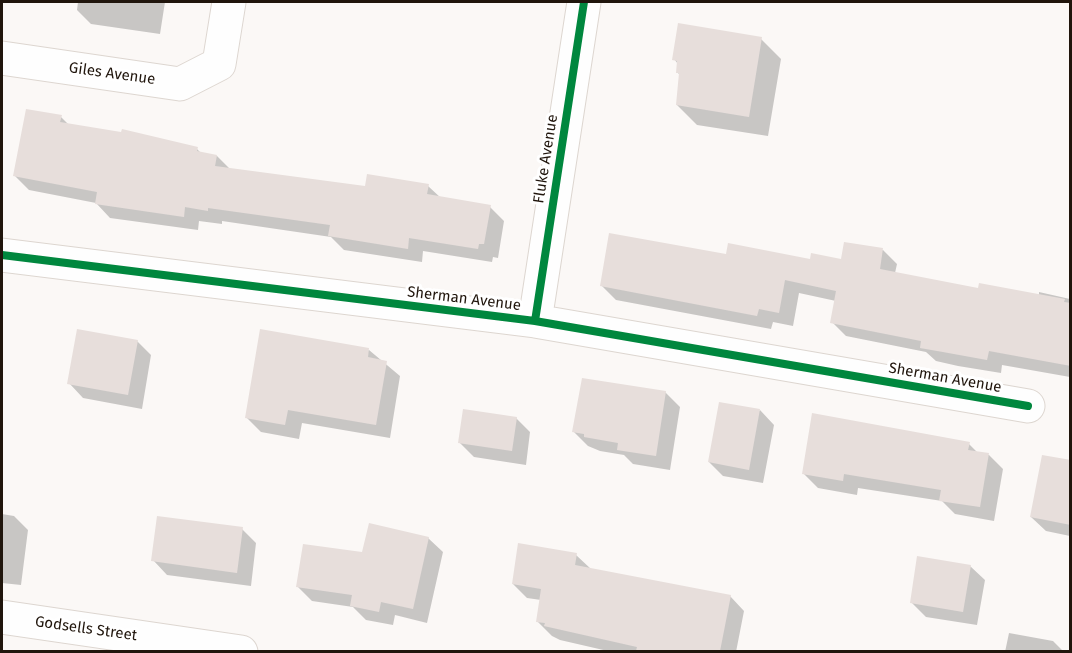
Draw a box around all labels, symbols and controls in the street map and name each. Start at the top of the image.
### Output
street label: Giles Avenue [68,59,156,89]
street label: Fluke Avenue [530,113,562,205]
street label: Sherman Avenue [406,283,522,315]
street label: Sherman Avenue [887,359,1003,397]
street label: Godsells Street [34,613,138,645]

